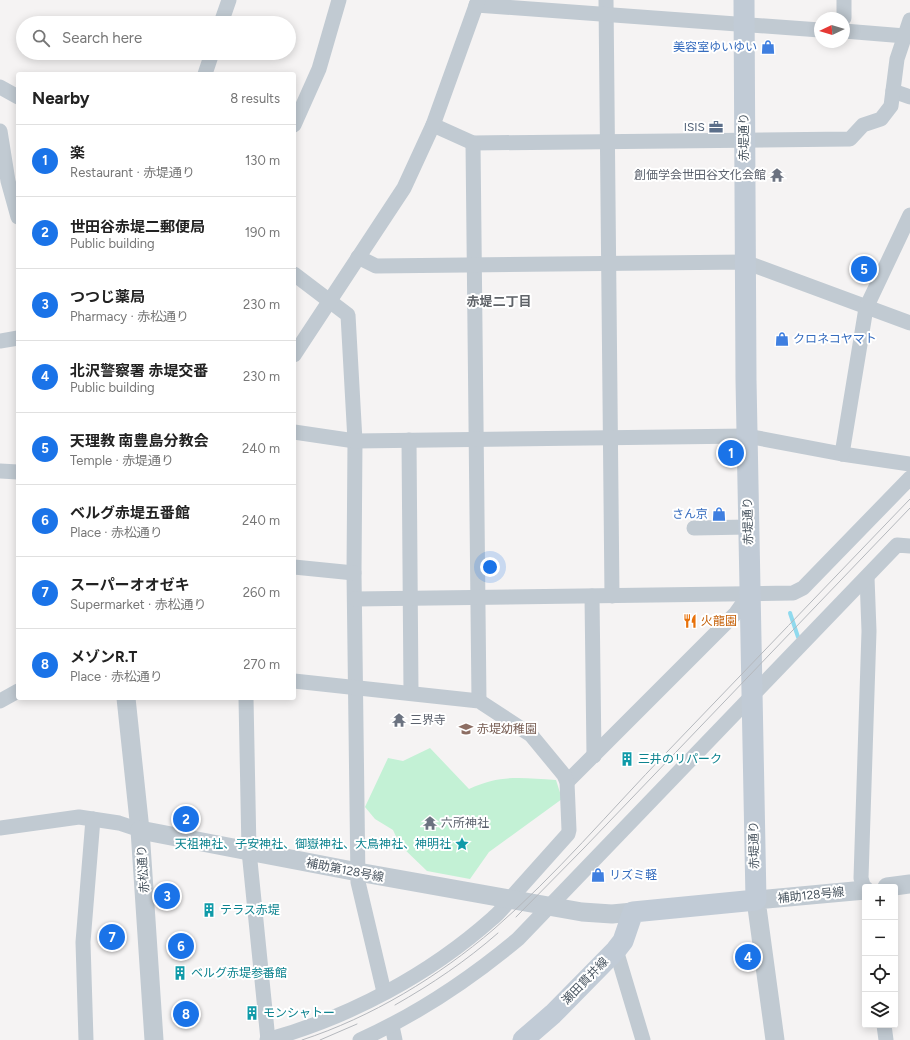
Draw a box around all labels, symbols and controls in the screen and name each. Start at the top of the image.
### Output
north arrow [814,12,850,48]
search box [16,16,296,60]
icon: search [30,27,52,49]
text: Search here [62,29,142,47]
shop icon: 美容室ゆいゆい [760,39,776,55]
place label: 美容室ゆいゆい [673,40,757,54]
text: Nearby [32,88,90,108]
text: 8 results [230,91,280,106]
street label: 赤堤通り [737,113,751,161]
office icon: ISIS [708,119,724,135]
place label: ISIS [684,120,705,134]
text: 楽 [70,144,85,162]
text: 1 [42,153,48,168]
text: 130 m [245,153,280,168]
text: Restaurant · 赤堤通り [70,165,195,180]
temple icon: 創価学会世田谷文化会館 [769,167,785,183]
place label: 創価学会世田谷文化会館 [634,168,766,182]
text: 世田谷赤堤二郵便局 [70,218,205,236]
text: 2 [41,225,49,240]
text: 190 m [245,225,280,240]
text: Public building [70,236,155,251]
pin: 5 [851,254,877,284]
text: つつじ薬局 [70,288,145,306]
district label: 赤堤二丁目 [466,294,532,309]
text: 3 [41,297,49,312]
text: 230 m [243,297,280,312]
text: Pharmacy · 赤松通り [70,309,189,324]
shop icon: クロネコヤマト [774,331,790,347]
place label: クロネコヤマト [793,332,877,346]
text: 北沢警察署 赤堤交番 [70,362,209,380]
text: 4 [41,369,49,384]
text: 230 m [243,369,280,384]
text: Public building [70,380,155,395]
text: 天理教 南豊島分教会 [70,432,209,450]
pin: 1 [718,438,744,468]
text: 5 [41,441,49,456]
text: 240 m [242,441,280,456]
text: Temple · 赤堤通り [70,453,174,468]
street label: 赤堤通り [741,497,755,545]
text: ベルグ赤堤五番館 [70,504,190,522]
shop icon: さん京 [711,506,727,522]
place label: さん京 [672,507,708,521]
text: 6 [41,513,49,528]
text: 240 m [242,513,280,528]
text: Place · 赤松通り [70,525,163,540]
your location [480,557,500,577]
text: スーパーオオゼキ [70,576,190,594]
text: 7 [41,585,49,600]
text: 260 m [243,585,280,600]
text: Supermarket · 赤松通り [70,597,206,612]
restaurant icon: 火龍園 [682,613,698,629]
place label: 火龍園 [701,614,737,628]
text: メゾンR.T [70,648,137,666]
text: 8 [41,657,49,672]
text: 270 m [243,657,280,672]
text: Place · 赤松通り [70,669,163,684]
temple icon: 三界寺 [391,712,407,728]
place label: 三界寺 [410,713,446,727]
school or university icon: 赤堤幼稚園 [458,721,474,737]
place label: 赤堤幼稚園 [477,722,537,736]
building icon: 三井のリパーク [619,751,635,767]
place label: 三井のリパーク [638,752,722,766]
pin: 2 [173,804,199,834]
temple icon: 六所神社 [422,815,438,831]
place label: 六所神社 [441,816,489,830]
street label: 赤堤通り [747,821,761,869]
place icon: 天祖神社、子安神社、御嶽神社、大鳥神社、神明社 [454,836,470,852]
place label: 天祖神社、子安神社、御嶽神社、大鳥神社、神明社 [175,837,451,851]
street label: 赤松通り [134,845,152,893]
street label: 補助第128号線 [305,856,385,884]
shop icon: リズミ軽 [590,867,606,883]
place label: リズミ軽 [609,868,657,882]
pin: 3 [154,881,180,911]
map controls [862,884,898,1028]
button: + [862,884,898,920]
street label: 補助128号線 [777,885,845,905]
building icon: テラス赤堤 [201,902,217,918]
place label: テラス赤堤 [220,903,280,917]
button: − [862,920,898,956]
pin: 7 [99,922,125,952]
pin: 6 [168,931,194,961]
pin: 4 [735,942,761,972]
street label: 瀬田貫井線 [559,955,611,1007]
button: locate [862,956,898,992]
building icon: ベルグ赤堤参番館 [172,965,188,981]
place label: ベルグ赤堤参番館 [191,966,287,980]
button: layers [862,992,898,1028]
pin: 8 [173,999,199,1029]
building icon: モンシャトー [244,1005,260,1021]
place label: モンシャトー [263,1006,335,1020]

